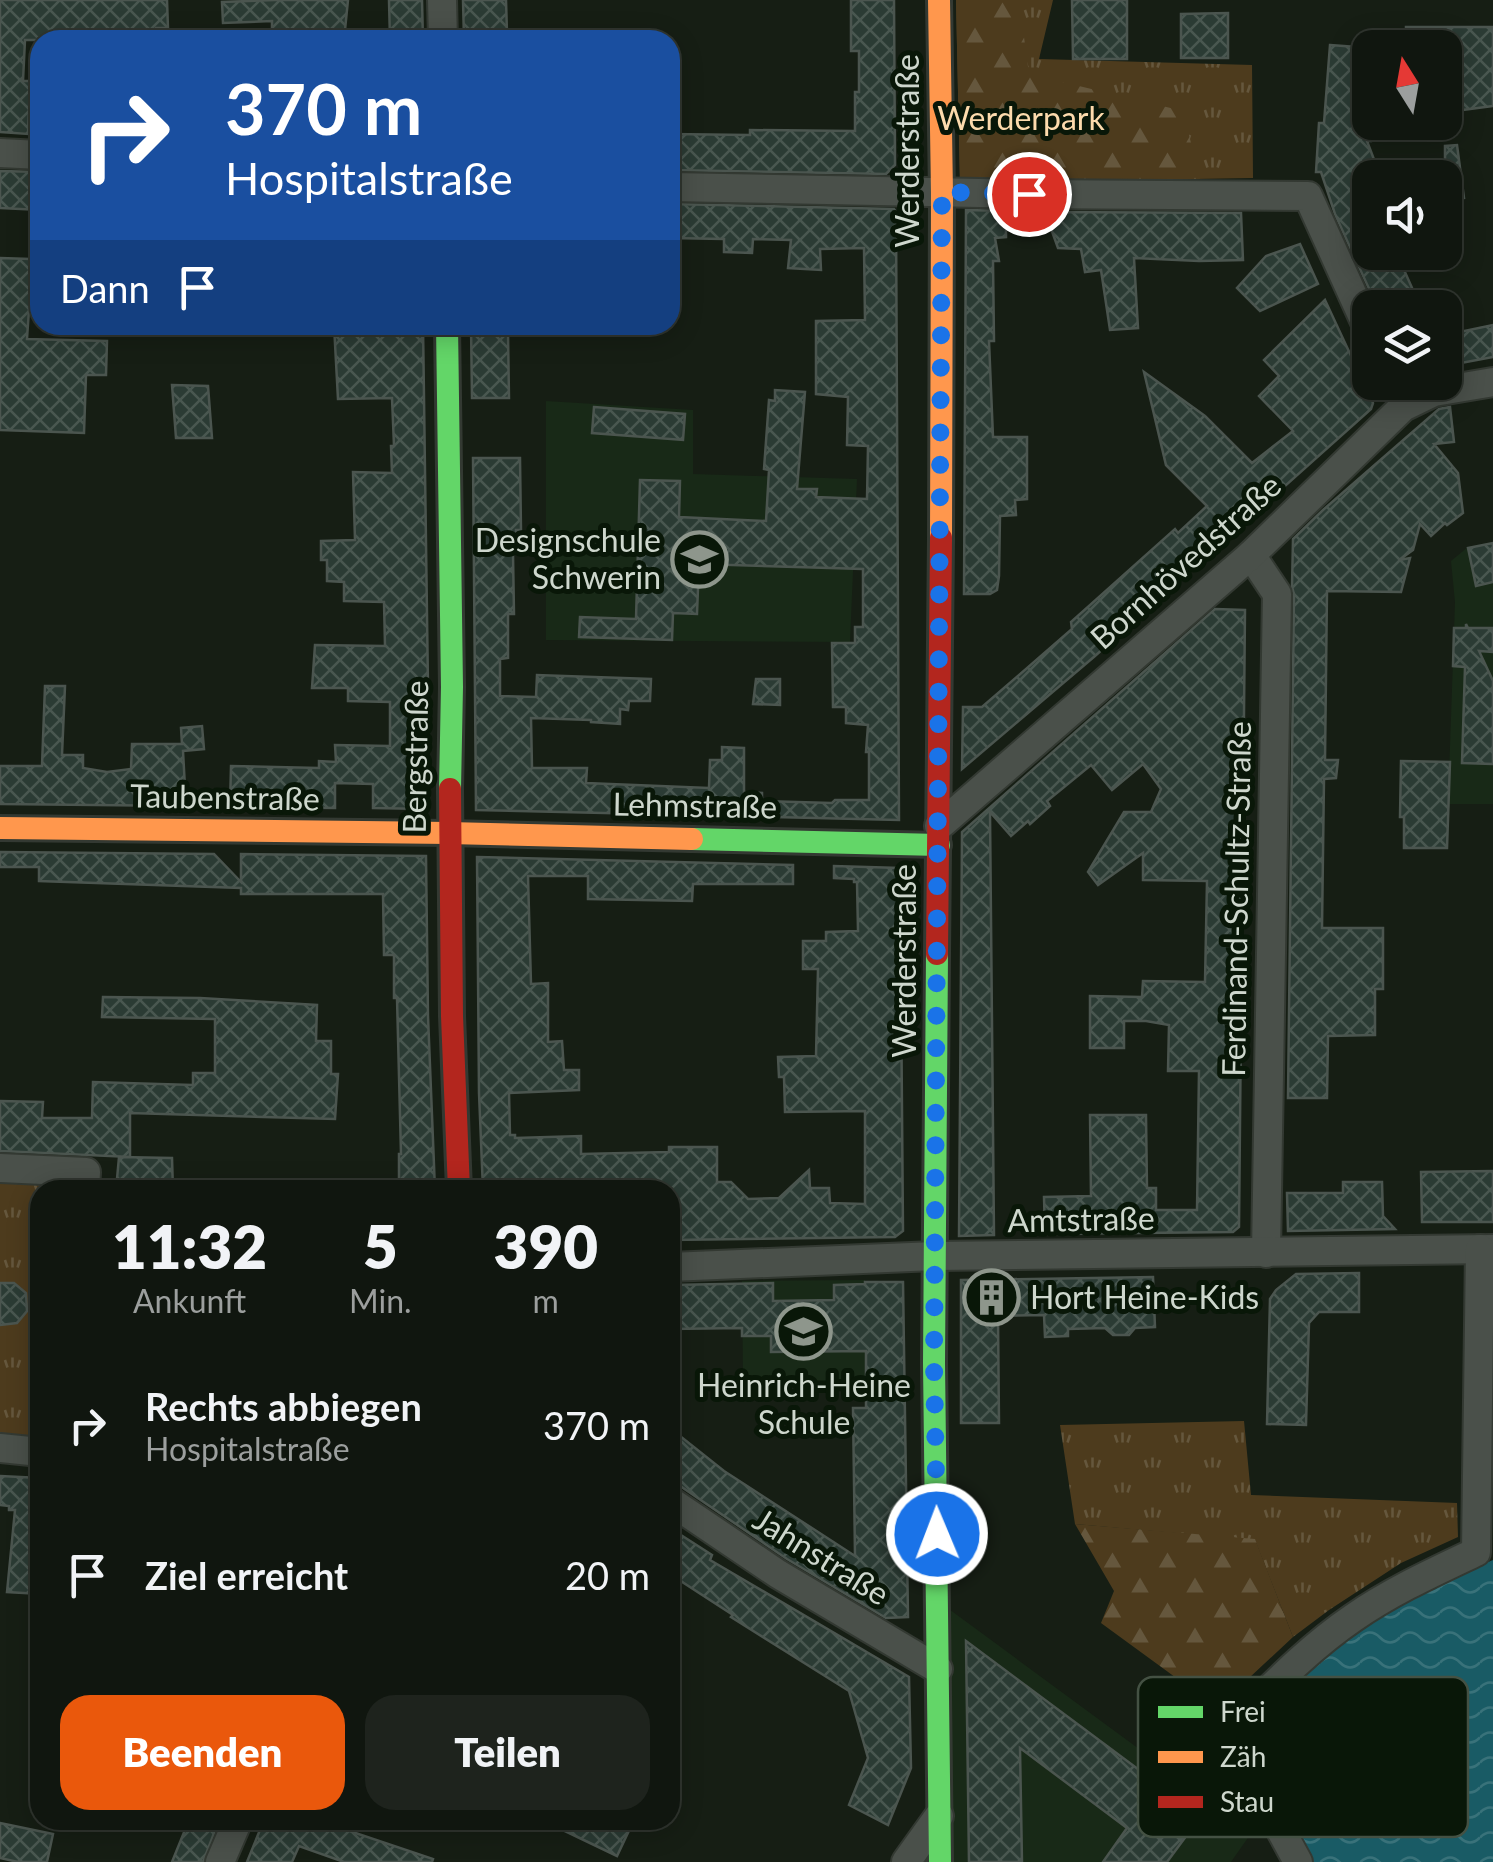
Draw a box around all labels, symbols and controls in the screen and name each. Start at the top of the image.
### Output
north arrow [1352,30,1462,140]
map controls [1352,30,1462,400]
street label: Werderstraße [887,54,926,248]
text: 370 m [225,66,422,150]
icon: right [60,70,190,200]
park label: Werderpark [937,98,1105,137]
text: Hospitalstraße [225,151,513,205]
pin [987,152,1072,237]
button: sound [1352,160,1462,270]
icon: arrive [1002,167,1057,222]
icon: arrive [170,260,225,315]
text: Dann [60,265,150,311]
button: layers [1352,290,1462,400]
street label: Bornhövedstraße [1082,465,1288,657]
place label: Designschule Schwerin [475,520,661,596]
school or university icon: Designschule Schwerin [670,529,730,589]
street label: Bergstraße [394,680,435,834]
street label: Ferdinand-Schultz-Straße [1213,721,1258,1077]
street label: Taubenstraße [130,775,320,818]
street label: Lehmstraße [612,784,778,825]
street label: Werderstraße [884,864,923,1058]
street label: Amtstraße [1007,1198,1155,1239]
text: 11:32 [112,1210,267,1282]
text: 5 [363,1210,398,1282]
text: 390 [494,1210,598,1282]
building icon: Hort Heine-Kids [961,1268,1021,1328]
place label: Hort Heine-Kids [1030,1277,1259,1316]
text: Ankunft [133,1281,246,1320]
text: Min. [349,1281,412,1320]
text: m [533,1281,559,1320]
school or university icon: Heinrich-Heine Schule [774,1302,834,1362]
place label: Heinrich-Heine Schule [697,1365,911,1441]
text: Rechts abbiegen [145,1383,422,1429]
icon: right [60,1398,115,1453]
text: 370 m [543,1402,650,1448]
text: Hospitalstraße [145,1429,350,1468]
position arrow [885,1482,989,1586]
street label: Jahnstraße [747,1499,897,1613]
icon: arrive [60,1548,115,1603]
text: Ziel erreicht [145,1552,348,1598]
text: 20 m [565,1552,650,1598]
legend [1138,1677,1468,1837]
text: Frei [1220,1694,1266,1728]
button: Beenden [60,1695,345,1810]
button: Teilen [365,1695,650,1810]
text: Zäh [1220,1739,1266,1773]
text: Stau [1220,1784,1274,1818]

